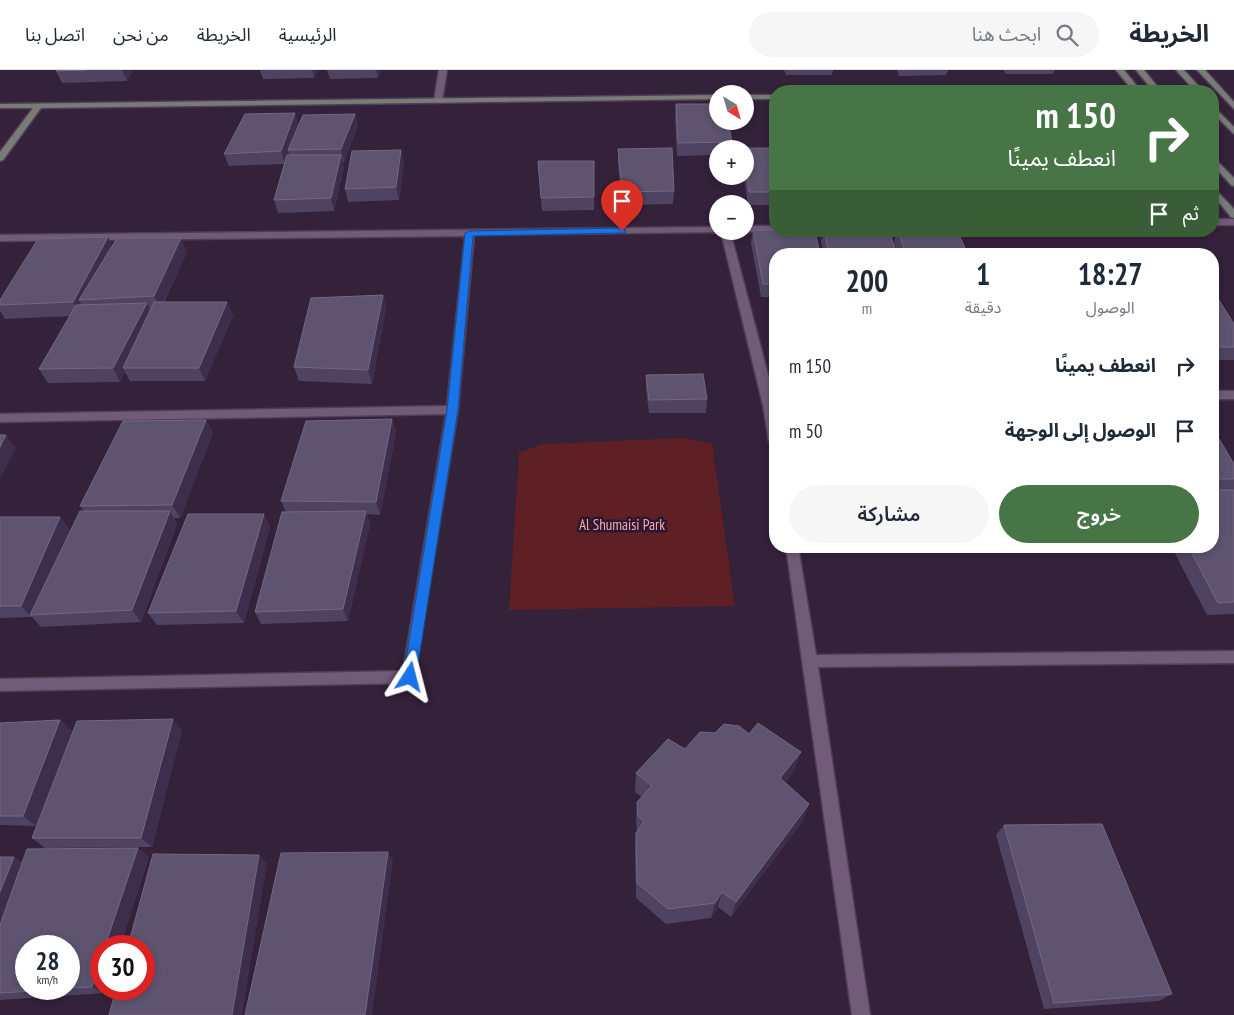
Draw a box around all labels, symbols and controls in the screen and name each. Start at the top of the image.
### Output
search box [749,12,1099,57]
text: الخريطة [1129,18,1209,49]
icon: search [1053,21,1081,49]
text: ابحث هنا [972,22,1041,46]
text: اتصل بنا [25,23,85,46]
text: من نحن [113,23,169,46]
text: الخريطة [197,23,251,46]
text: الرئيسية [279,23,337,46]
north arrow [709,85,754,130]
map controls [709,85,754,240]
text: 150 m [1035,92,1116,138]
icon: right [1134,105,1199,170]
button: + [709,140,754,185]
text: انعطف يمينًا [1007,144,1116,172]
pin [601,180,643,231]
icon: arrive [608,187,636,215]
button: − [709,195,754,240]
icon: arrive [1145,200,1173,228]
text: ثم [1183,201,1199,225]
text: 1 [976,254,990,293]
text: 18:27 [1078,254,1143,293]
text: 200 [845,261,888,300]
text: دقيقة [965,297,1001,317]
text: الوصول [1086,297,1134,317]
text: m [862,298,872,318]
icon: right [1171,352,1199,380]
text: انعطف يمينًا [1055,353,1156,377]
text: 150 m [789,354,831,378]
icon: arrive [1171,417,1199,445]
text: الوصول إلى الوجهة [1005,418,1156,442]
text: 50 m [789,419,823,443]
button: مشاركة [789,485,989,543]
button: خروج [999,485,1199,543]
park label: Al Shumaisi Park [579,515,665,534]
position arrow [383,650,435,702]
speed limit sign: 30 [90,935,155,1000]
text: 28 [36,945,59,977]
text: km/h [37,972,58,987]

